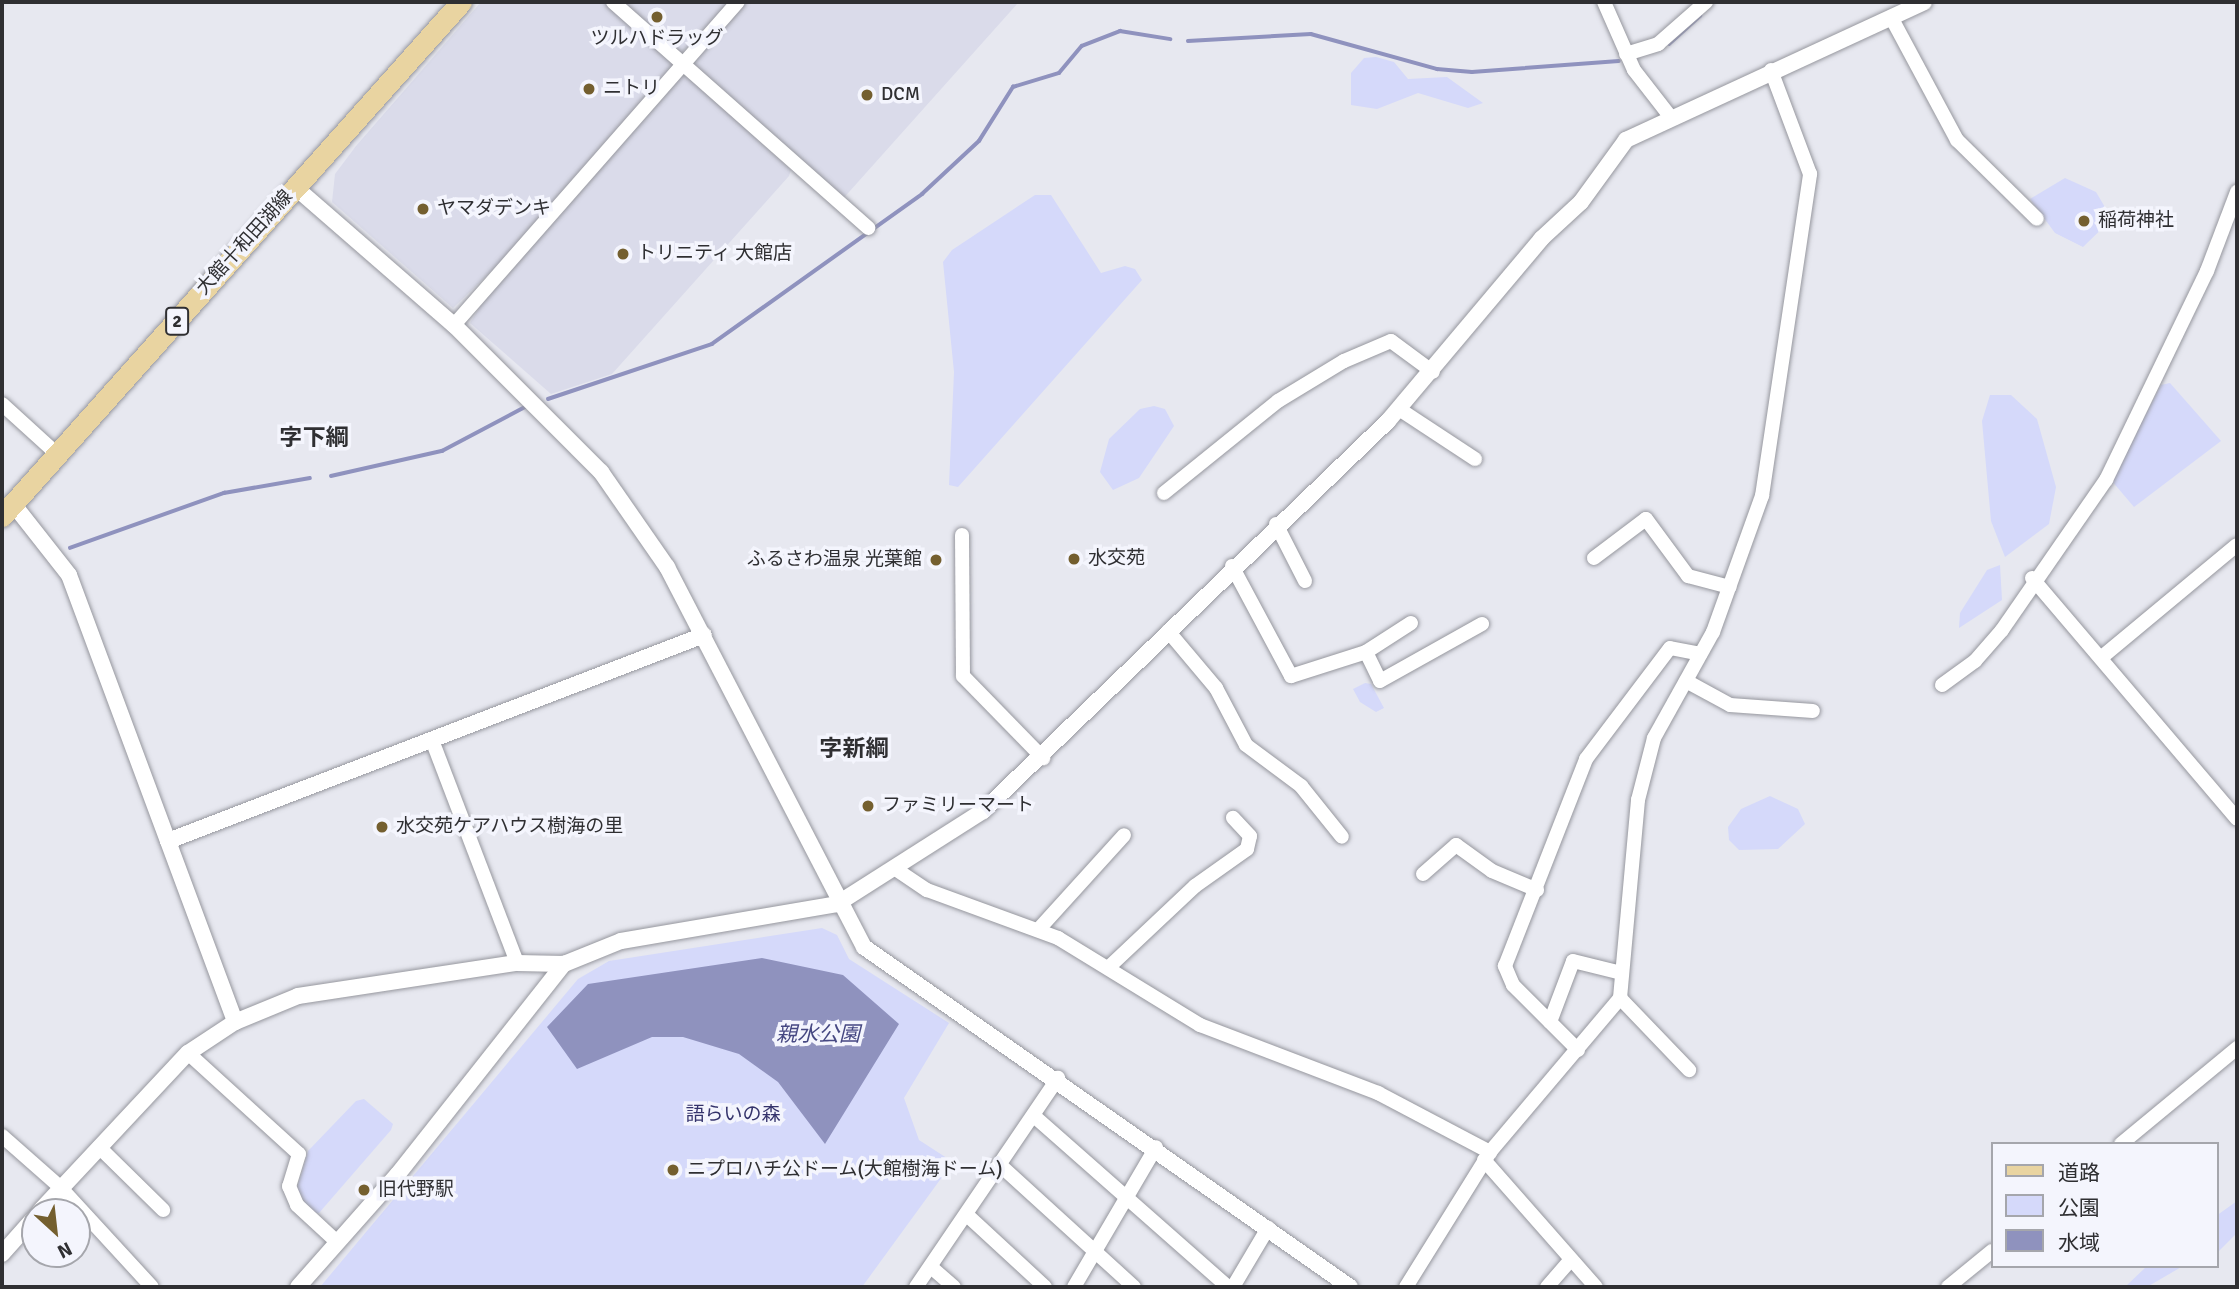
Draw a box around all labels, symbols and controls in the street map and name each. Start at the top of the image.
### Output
marker: ツルハドラッグ [649,9,665,25]
place label: ツルハドラッグ [591,28,723,50]
place label: ニトリ [603,78,660,100]
marker: ニトリ [581,81,597,97]
place label: DCM [881,84,920,106]
marker: DCM [859,87,875,103]
street label: 大館十和田湖線 [192,186,298,300]
place label: ヤマダデンキ [437,198,551,220]
marker: ヤマダデンキ [415,201,431,217]
place label: 稲荷神社 [2098,210,2174,232]
marker: 稲荷神社 [2076,213,2092,229]
place label: トリニティ 大館店 [637,243,793,265]
marker: トリニティ 大館店 [615,246,631,262]
road number: 2 [165,306,189,335]
district label: 字下綱 [280,424,348,452]
place label: 水交苑 [1088,548,1145,570]
place label: ふるさわ温泉 光葉館 [747,549,922,571]
marker: 水交苑 [1066,551,1082,567]
marker: ふるさわ温泉 光葉館 [928,552,944,568]
district label: 字新綱 [820,735,888,763]
place label: ファミリーマート [882,795,1034,817]
marker: ファミリーマート [860,798,876,814]
place label: 水交苑ケアハウス樹海の里 [396,816,624,838]
marker: 水交苑ケアハウス樹海の里 [374,819,390,835]
water label: 親水公園 [776,1021,860,1047]
park label: 語らいの森 [686,1104,780,1126]
legend [1990,1142,2218,1268]
place label: ニプロハチ公ドーム(大館樹海ドーム) [687,1159,1004,1181]
text: 道路 [2058,1160,2100,1186]
marker: ニプロハチ公ドーム(大館樹海ドーム) [665,1162,681,1178]
place label: 旧代野駅 [378,1179,454,1201]
marker: 旧代野駅 [356,1182,372,1198]
text: 公園 [2058,1195,2100,1221]
north arrow [21,1198,91,1268]
text: 水域 [2058,1230,2100,1256]
text: N [53,1236,76,1264]

